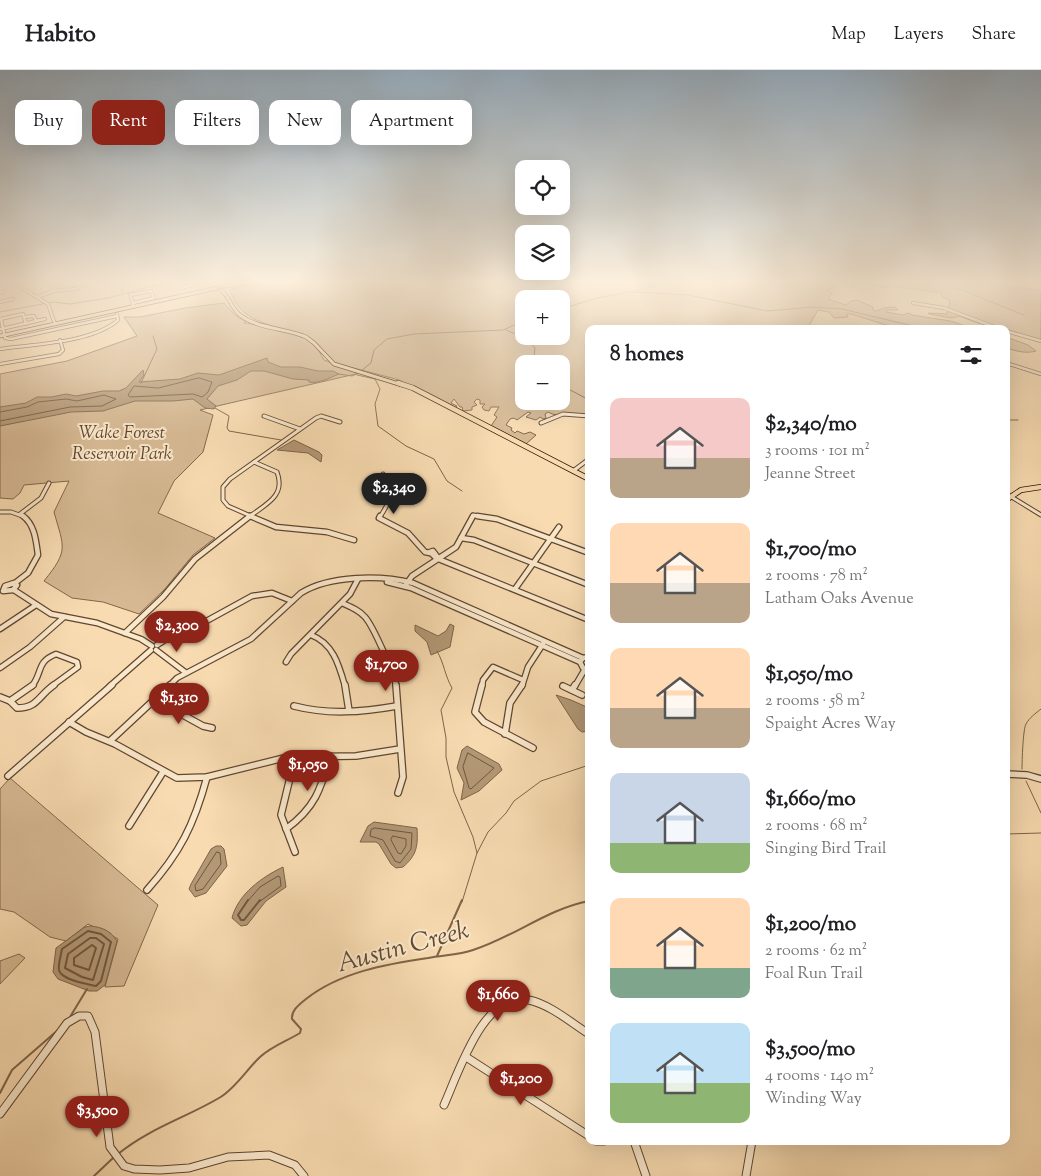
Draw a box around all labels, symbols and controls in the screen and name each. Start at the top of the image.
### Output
text: Habito [25,18,96,52]
text: Map [831,22,866,48]
text: Layers [894,22,944,48]
text: Share [972,22,1016,48]
chip: Buy [15,100,82,145]
chip: Rent [92,100,165,145]
chip: Filters [175,100,259,145]
chip: New [269,100,341,145]
chip: Apartment [351,100,472,145]
map controls [515,160,570,410]
button: locate [515,160,570,215]
button: layers [515,225,570,280]
button: + [515,290,570,345]
text: 8 homes [610,340,684,370]
icon: filters [957,341,985,369]
button: − [515,355,570,410]
text: $2,340/mo [765,410,857,440]
icon: home [650,418,710,478]
park label: Wake Forest Reservoir Park [72,421,172,468]
text: 3 rooms · 101 m² [765,440,870,463]
text: Jeanne Street [765,463,855,486]
pin: $2,340 [353,472,435,515]
text: $2,340 [373,477,415,500]
text: $1,700/mo [765,535,856,565]
icon: home [650,543,710,603]
text: 2 rooms · 78 m² [765,565,868,588]
text: Latham Oaks Avenue [765,588,914,611]
pin: $2,300 [136,610,218,653]
text: $2,300 [155,615,199,638]
pin: $1,700 [345,650,427,692]
text: $1,700 [365,654,407,677]
text: $1,050/mo [765,660,853,690]
icon: home [650,668,710,728]
pin: $1,310 [138,682,220,725]
text: $1,310 [160,687,198,710]
text: 2 rooms · 58 m² [765,690,865,713]
text: Spaight Acres Way [765,713,896,736]
pin: $1,050 [267,750,349,792]
text: $1,050 [288,754,328,777]
text: $1,660/mo [765,785,856,815]
icon: home [650,793,710,853]
text: 2 rooms · 68 m² [765,815,868,838]
text: Singing Bird Trail [765,838,886,861]
text: $1,200/mo [765,910,856,940]
water label: Austin Creek [333,913,474,983]
icon: home [650,918,710,978]
text: 2 rooms · 62 m² [765,940,867,963]
text: Foal Run Trail [765,963,863,986]
pin: $1,660 [457,980,539,1022]
text: $1,660 [477,984,519,1007]
text: $3,500/mo [765,1035,855,1065]
icon: home [650,1043,710,1103]
pin: $1,200 [480,1064,562,1106]
text: 4 rooms · 140 m² [765,1065,874,1088]
text: $1,200 [500,1068,542,1091]
text: Winding Way [765,1088,862,1111]
pin: $3,500 [56,1096,138,1138]
text: $3,500 [76,1100,118,1123]

